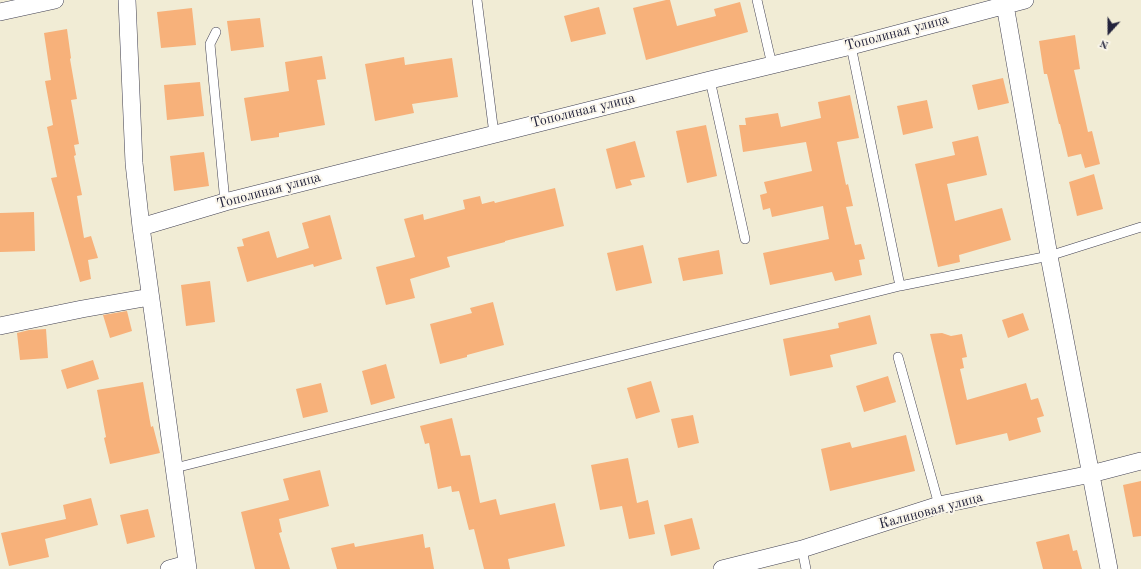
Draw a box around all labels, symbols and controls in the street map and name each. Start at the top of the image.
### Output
street label: Тополиная улица [843,11,951,55]
north arrow [1089,12,1129,52]
text: N [1099,37,1110,50]
street label: Тополиная улица [529,90,637,132]
street label: Тополиная улица [215,169,323,213]
street label: Калиновая улица [877,489,985,533]

